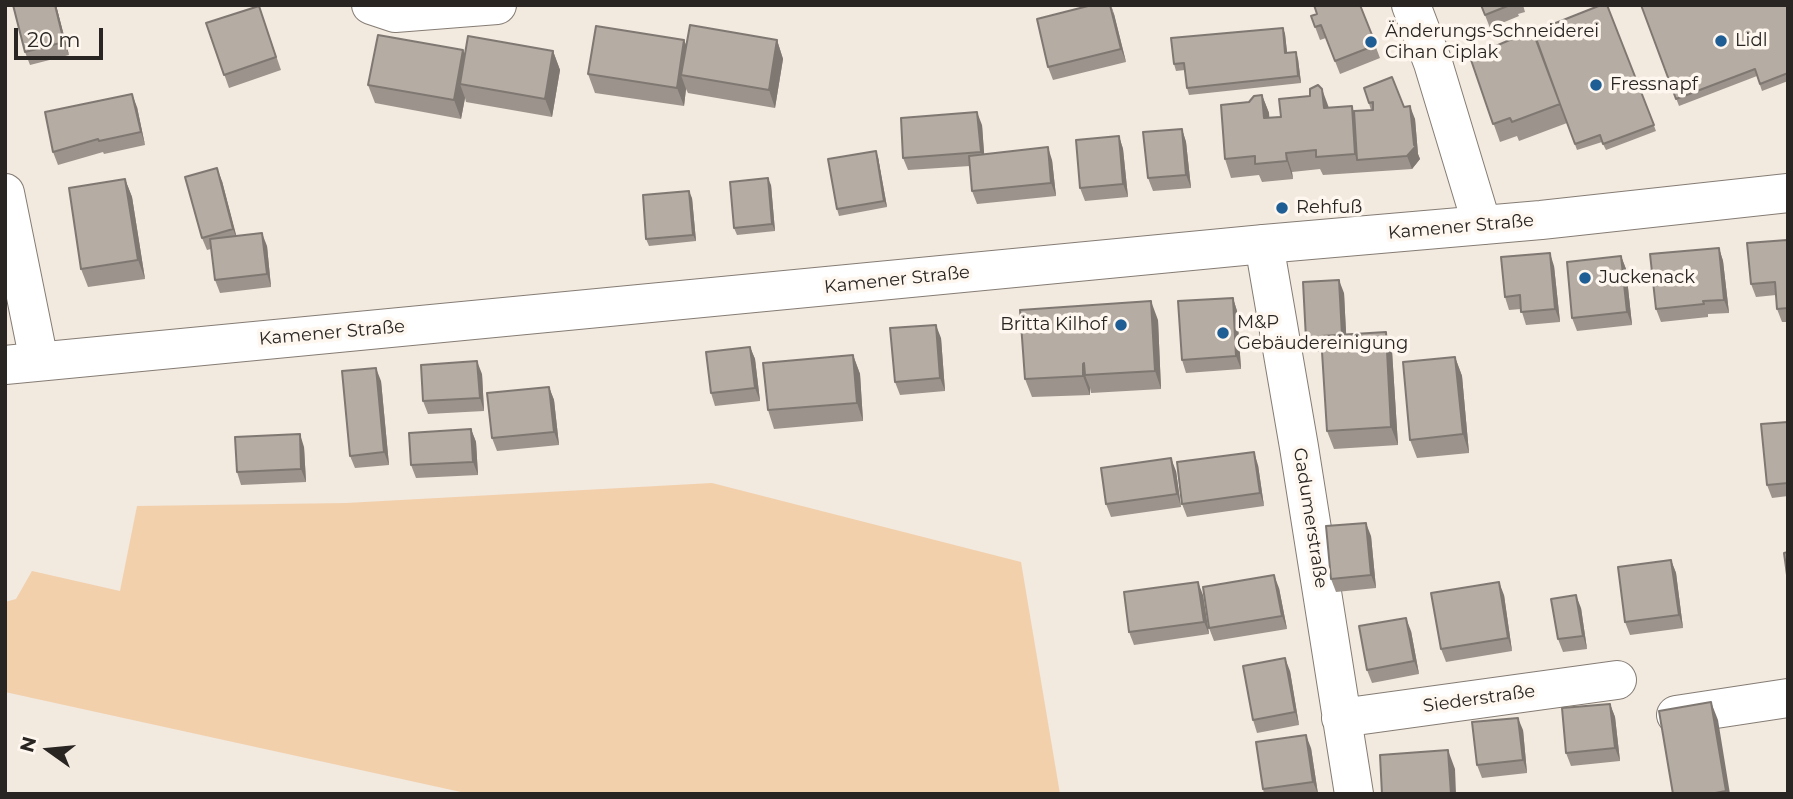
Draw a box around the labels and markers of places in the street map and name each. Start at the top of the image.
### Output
place label: Änderungs-Schneiderei Cihan Ciplak [1385,21,1599,64]
place label: Lidl [1735,30,1767,52]
marker: Lidl [1713,33,1729,49]
marker: Änderungs-Schneiderei Cihan Ciplak [1363,34,1379,50]
place label: Fressnapf [1610,74,1698,96]
marker: Fressnapf [1588,77,1604,93]
place label: Rehfuß [1296,197,1362,219]
marker: Rehfuß [1274,200,1290,216]
place label: Juckenack [1599,267,1695,289]
marker: Juckenack [1577,270,1593,286]
place label: M&P Gebäudereinigung [1237,312,1408,354]
place label: Britta Kilhof [1000,314,1107,336]
marker: Britta Kilhof [1113,317,1129,333]
marker: M&P Gebäudereinigung [1215,325,1231,341]

